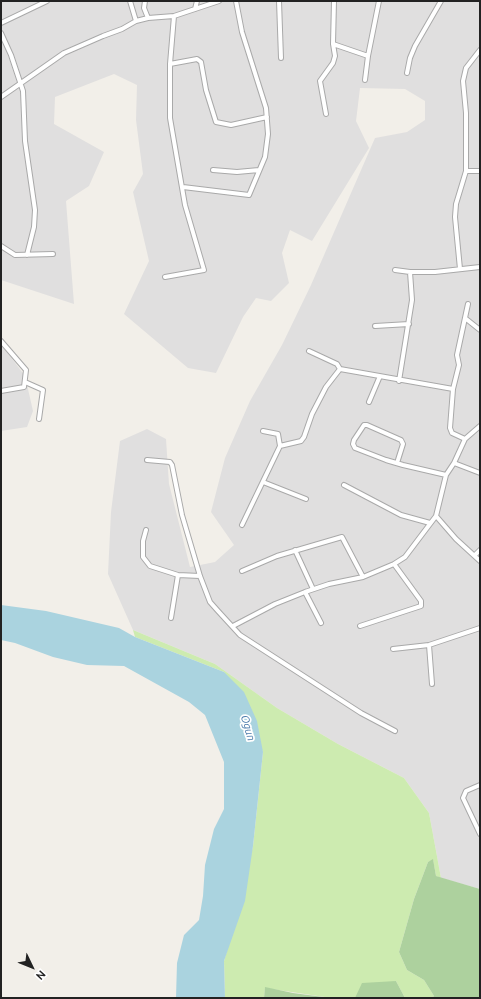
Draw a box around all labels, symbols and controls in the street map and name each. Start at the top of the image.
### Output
water label: Ogun [238,713,258,743]
north arrow [12,947,52,987]
text: N [34,968,48,982]

